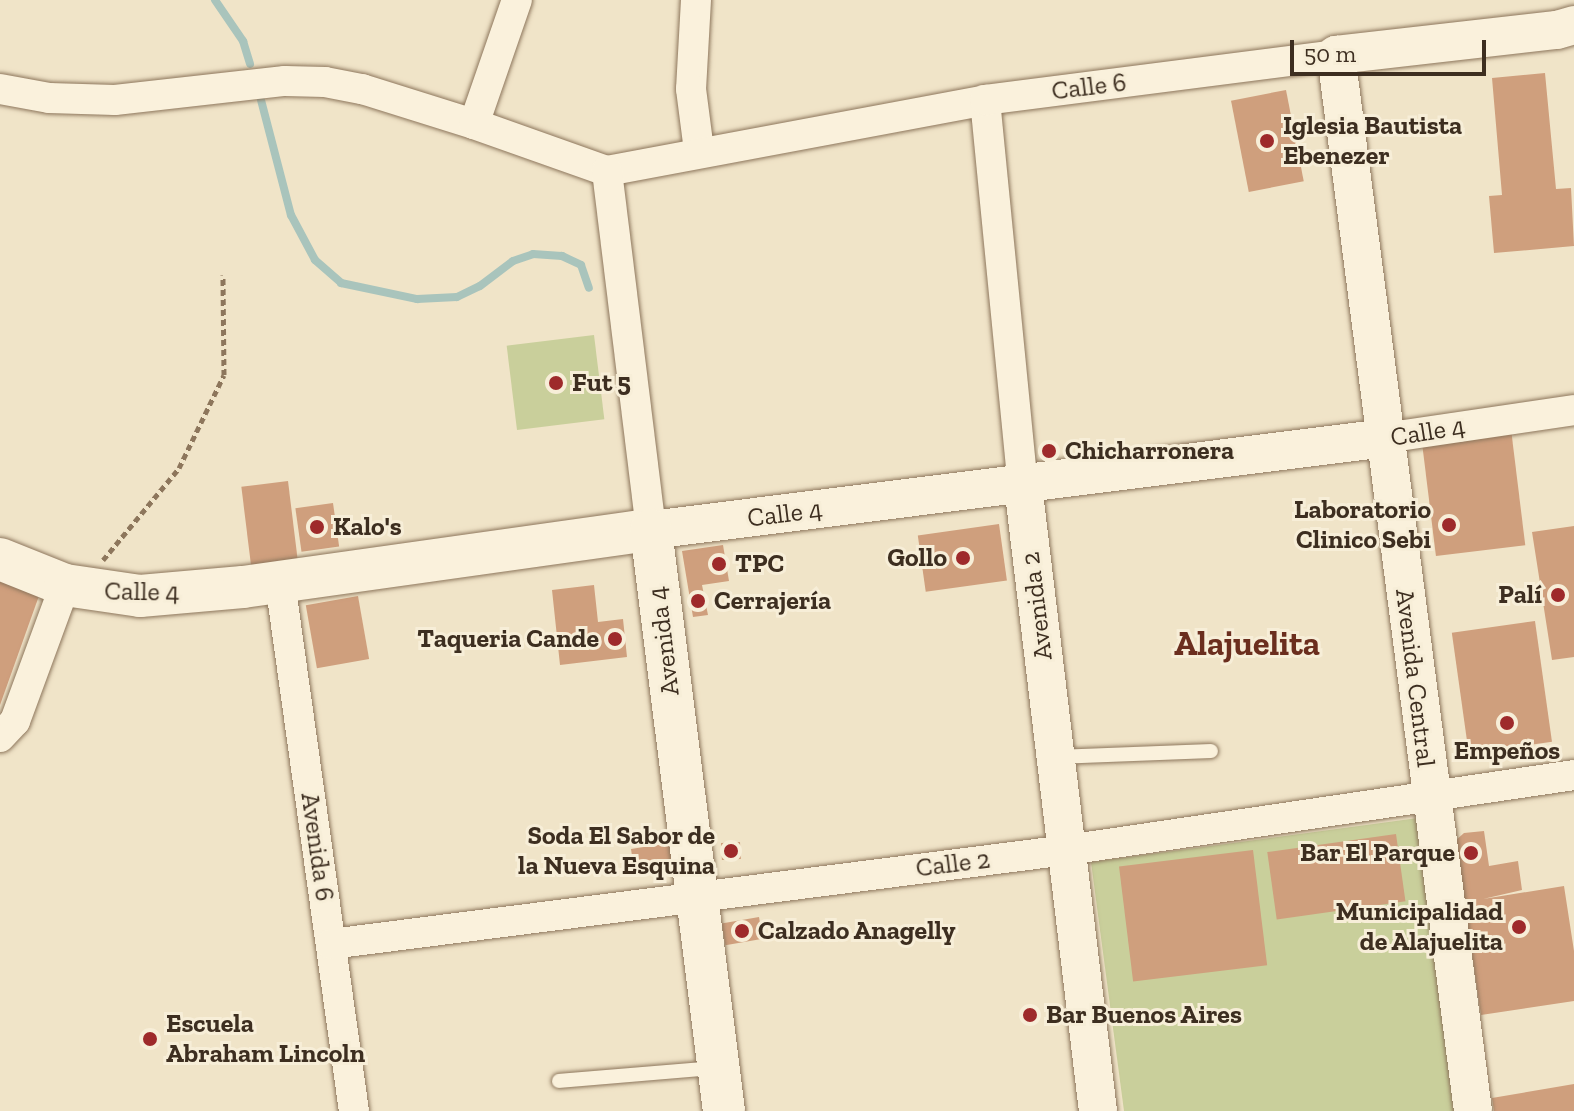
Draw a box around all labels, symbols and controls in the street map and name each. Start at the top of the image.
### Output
scale bar [1294,24,1490,74]
text: 50 m [1304,39,1356,68]
street label: Calle 6 [1050,67,1128,107]
place label: Iglesia Bautista Ebenezer [1283,110,1462,172]
marker: Iglesia Bautista Ebenezer [1258,132,1276,150]
place label: Fut 5 [572,367,631,399]
marker: Fut 5 [547,374,565,392]
street label: Calle 4 [1388,411,1468,453]
place label: Chicharronera [1065,435,1234,467]
marker: Chicharronera [1040,442,1058,460]
street label: Calle 4 [746,494,824,534]
place label: Laboratorio Clinico Sebi [1294,494,1431,556]
place label: Kalo's [333,511,402,543]
marker: Laboratorio Clinico Sebi [1438,514,1460,536]
marker: Kalo's [308,518,326,536]
place label: Gollo [887,542,947,574]
place label: TPC [735,548,784,580]
marker: Gollo [954,549,972,567]
street label: Avenida 2 [1015,550,1059,662]
marker: TPC [710,555,728,573]
street label: Calle 4 [104,576,180,608]
place label: Palí [1498,579,1542,611]
street label: Avenida 4 [642,585,686,697]
place label: Cerrajería [714,585,831,617]
marker: Palí [1549,586,1567,604]
street label: Avenida Central [1389,587,1441,769]
marker: Cerrajería [689,592,707,610]
place label: Taqueria Cande [417,623,599,655]
district label: Alajuelita [1174,624,1320,664]
marker: Taqueria Cande [606,630,624,648]
marker: Empeños [1498,714,1516,732]
place label: Empeños [1454,735,1560,767]
street label: Avenida 6 [294,791,340,903]
place label: Soda El Sabor de la Nueva Esquina [518,820,715,882]
place label: Bar El Parque [1300,837,1455,869]
marker: Soda El Sabor de la Nueva Esquina [722,842,740,860]
street label: Calle 2 [914,844,992,884]
marker: Bar El Parque [1462,844,1480,862]
place label: Municipalidad de Alajuelita [1336,896,1503,958]
place label: Calzado Anagelly [758,915,956,947]
marker: Municipalidad de Alajuelita [1510,918,1528,936]
marker: Calzado Anagelly [733,922,751,940]
place label: Bar Buenos Aires [1046,999,1243,1031]
marker: Bar Buenos Aires [1021,1006,1039,1024]
place label: Escuela Abraham Lincoln [166,1008,365,1070]
marker: Escuela Abraham Lincoln [141,1030,159,1048]

